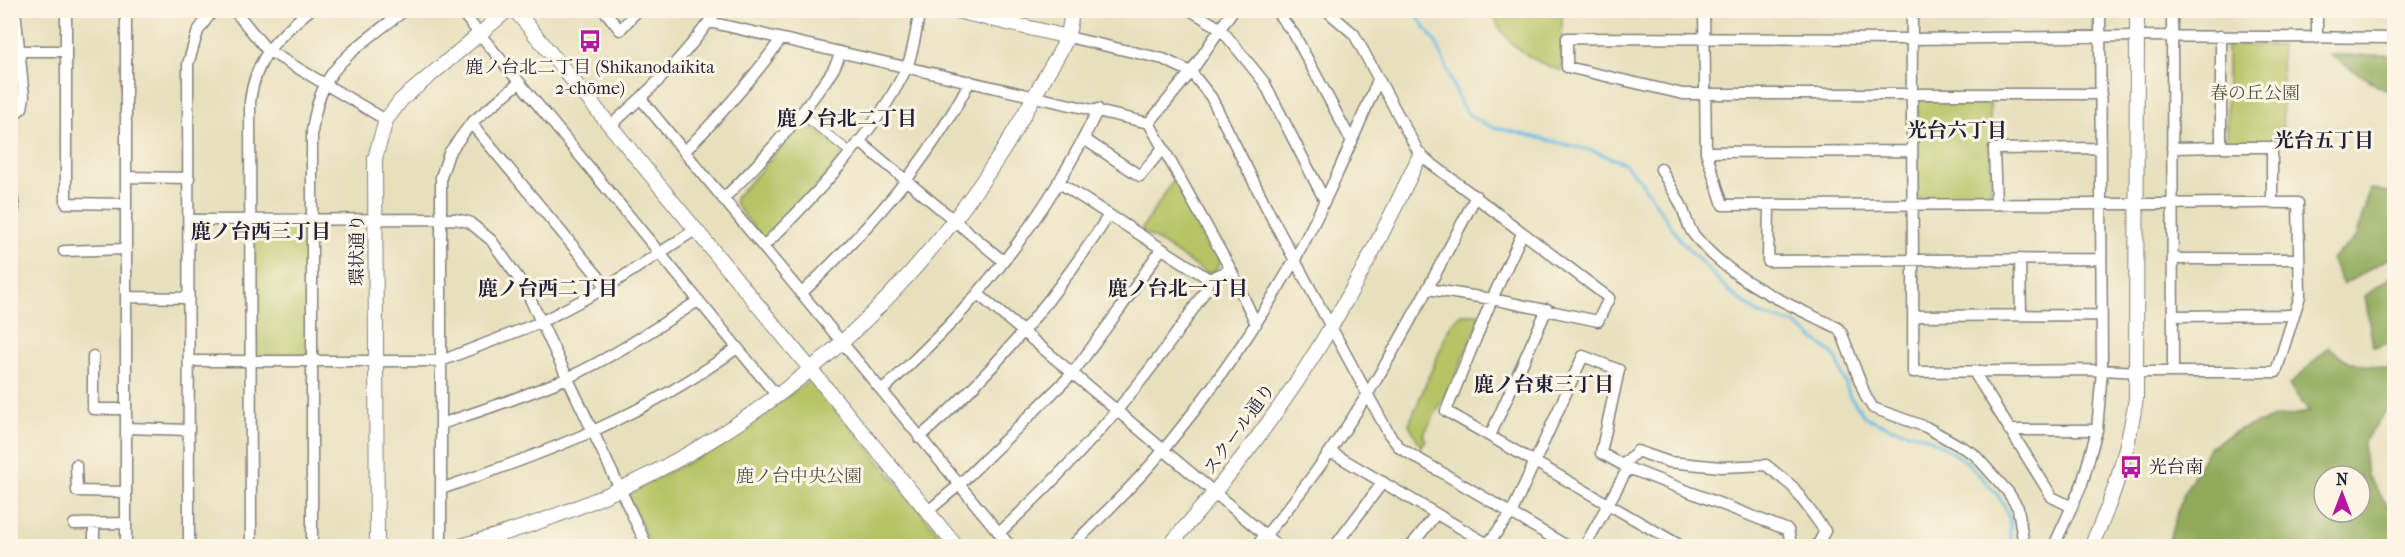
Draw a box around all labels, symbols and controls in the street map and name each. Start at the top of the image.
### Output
bus stop icon: 鹿ノ台北二丁目 (Shikanodaikita 2-chōme) [577,28,603,54]
place label: 鹿ノ台北二丁目 (Shikanodaikita 2-chōme) [465,57,715,99]
park label: 春の丘公園 [2210,83,2300,104]
district label: 鹿ノ台北二丁目 [777,107,917,130]
district label: 光台六丁目 [1907,119,2007,142]
district label: 光台五丁目 [2274,129,2374,152]
street label: 環状通り [347,214,368,286]
district label: 鹿ノ台西三丁目 [191,220,331,243]
district label: 鹿ノ台西二丁目 [478,277,618,300]
district label: 鹿ノ台北一丁目 [1108,277,1248,300]
district label: 鹿ノ台東三丁目 [1474,373,1614,396]
street label: スクール通り [1199,380,1280,479]
bus stop icon: 光台南 [2118,454,2144,480]
place label: 光台南 [2149,457,2203,478]
north arrow [2312,464,2372,524]
park label: 鹿ノ台中央公園 [736,466,862,487]
text: N [2336,470,2349,489]

